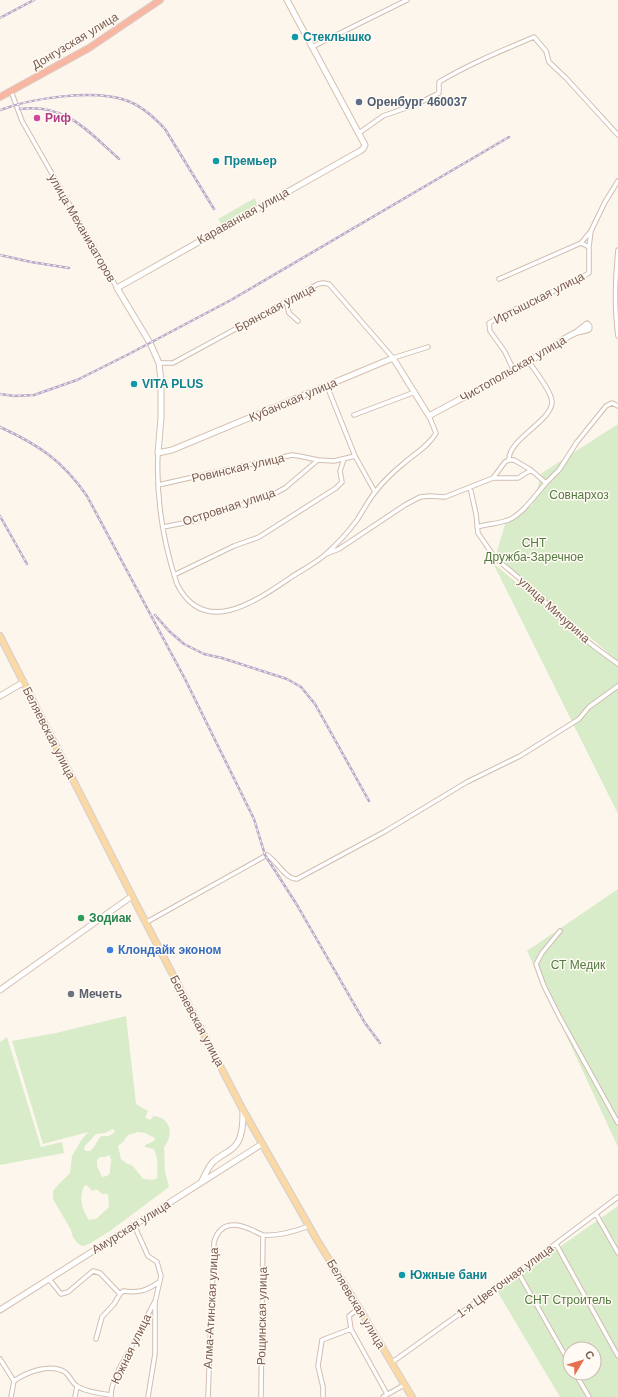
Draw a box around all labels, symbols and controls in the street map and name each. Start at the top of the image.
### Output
street label: Донгузская улица [29,10,121,72]
place label: Стеклышко [303,30,371,44]
marker: Стеклышко [290,32,300,42]
place label: Оренбург 460037 [367,95,467,109]
marker: Оренбург 460037 [354,97,364,107]
place label: Риф [45,111,71,125]
marker: Риф [32,113,42,123]
place label: Премьер [224,154,277,168]
marker: Премьер [211,156,221,166]
street label: улица Механизаторов [45,171,119,285]
street label: Караванная улица [195,185,292,247]
street label: Иртышская улица [491,269,587,327]
street label: Брянская улица [233,281,318,335]
street label: Чистопольская улица [458,333,569,405]
street label: Кубанская улица [247,375,339,425]
place label: VITA PLUS [142,377,203,391]
marker: VITA PLUS [129,379,139,389]
street label: Ровинская улица [190,450,286,485]
street label: Островная улица [181,485,277,529]
park label: Совнархоз [549,488,609,502]
park label: СНТ Дружба-Заречное [484,536,584,564]
street label: улица Мичурина [515,574,593,646]
street label: Беляевская улица [20,685,78,782]
place label: Зодиак [89,911,132,925]
marker: Зодиак [76,913,86,923]
place label: Клондайк эконом [118,943,222,957]
marker: Клондайк эконом [105,945,115,955]
park label: СТ Медик [551,958,606,972]
street label: Беляевская улица [167,973,227,1069]
place label: Мечеть [79,987,122,1001]
marker: Мечеть [66,989,76,999]
street label: Амурская улица [89,1197,173,1257]
street label: 1-я Цветочная улица [454,1241,556,1321]
street label: Алма-Атинская улица [201,1247,221,1369]
street label: Беляевская улица [324,1257,388,1351]
street label: Рощинская улица [254,1266,270,1365]
place label: Южные бани [410,1268,487,1282]
marker: Южные бани [397,1270,407,1280]
park label: СНТ Строитель [524,1293,612,1307]
street label: Южная улица [108,1311,154,1386]
north arrow [562,1341,602,1381]
text: С [583,1348,597,1362]

